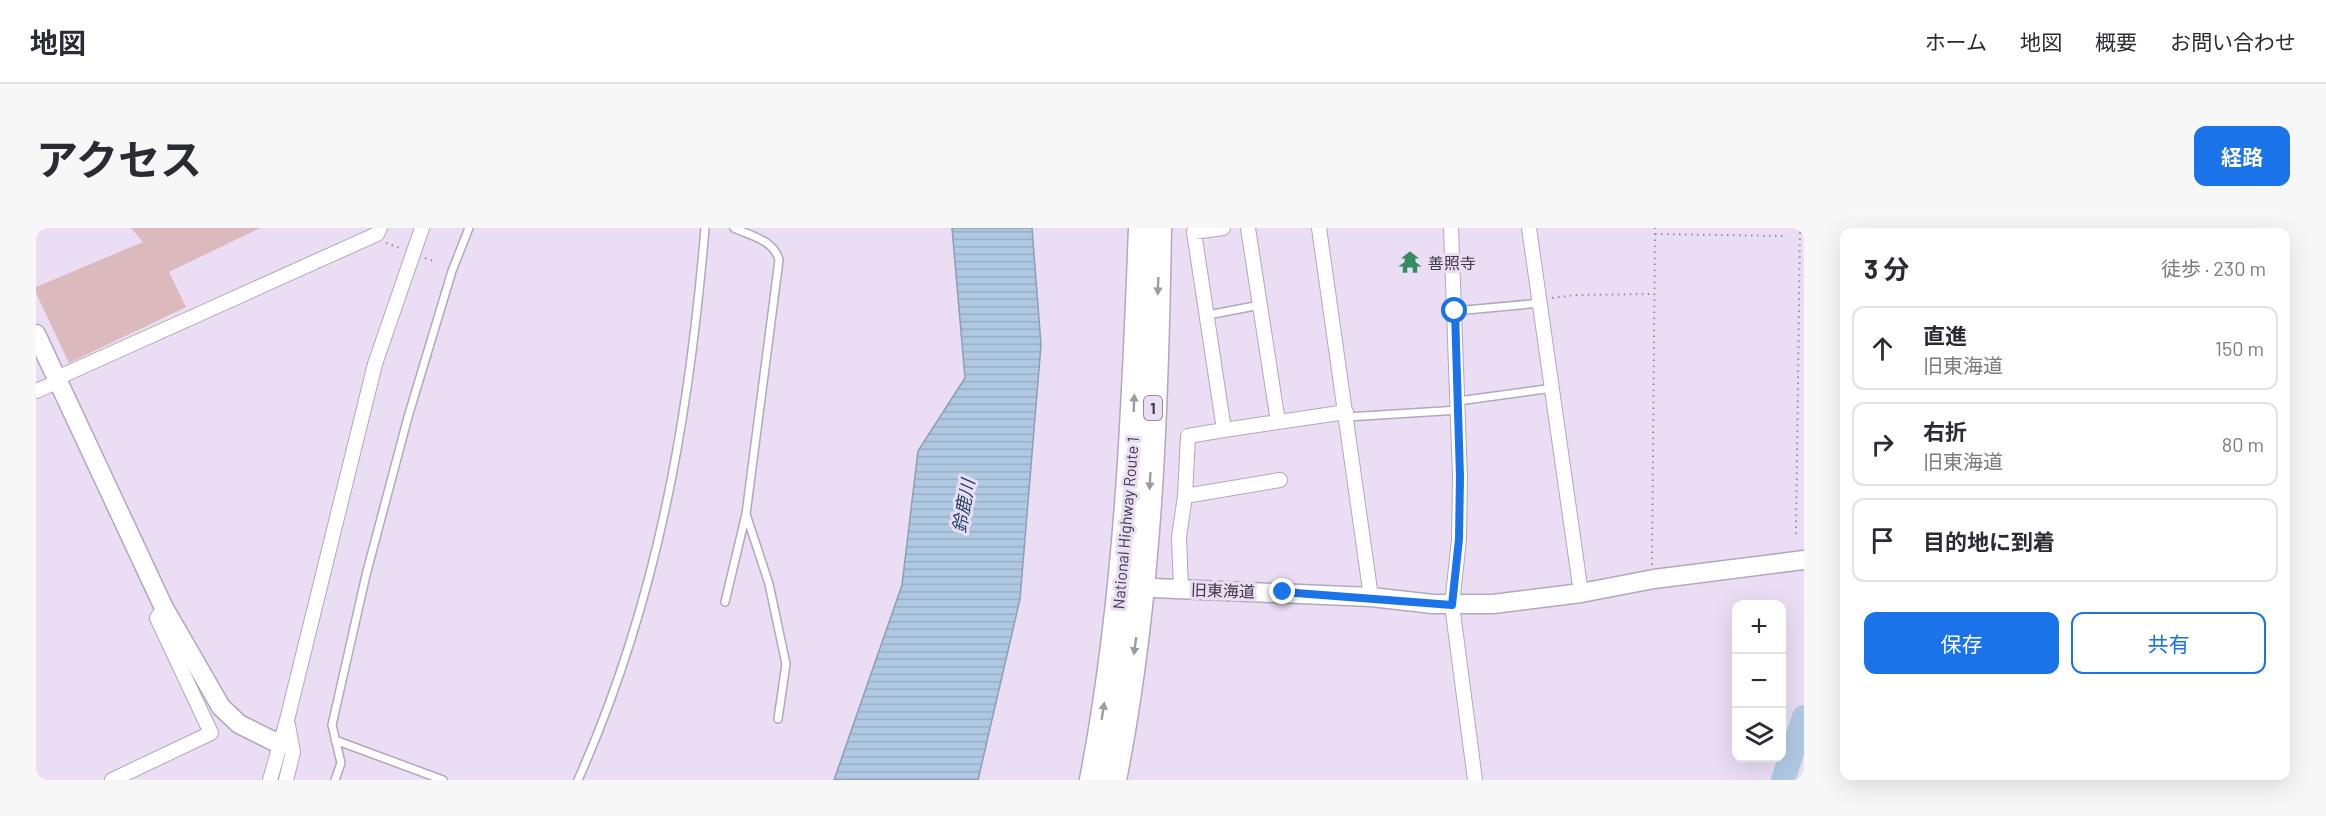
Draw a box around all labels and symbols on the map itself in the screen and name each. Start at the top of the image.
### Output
temple icon: 善照寺 [1397,249,1423,275]
place label: 善照寺 [1428,253,1476,272]
one-way arrow [1153,277,1162,296]
route start [1441,297,1467,323]
one-way arrow [1130,393,1139,412]
road number: 1 [1144,396,1162,420]
street label: National Highway Route 1 [1108,436,1142,610]
one-way arrow [1146,472,1155,491]
water label: 鈴鹿川 [947,476,979,534]
route end [1269,578,1295,604]
street label: 旧東海道 [1191,579,1255,601]
one-way arrow [1130,637,1139,656]
one-way arrow [1099,702,1108,721]

